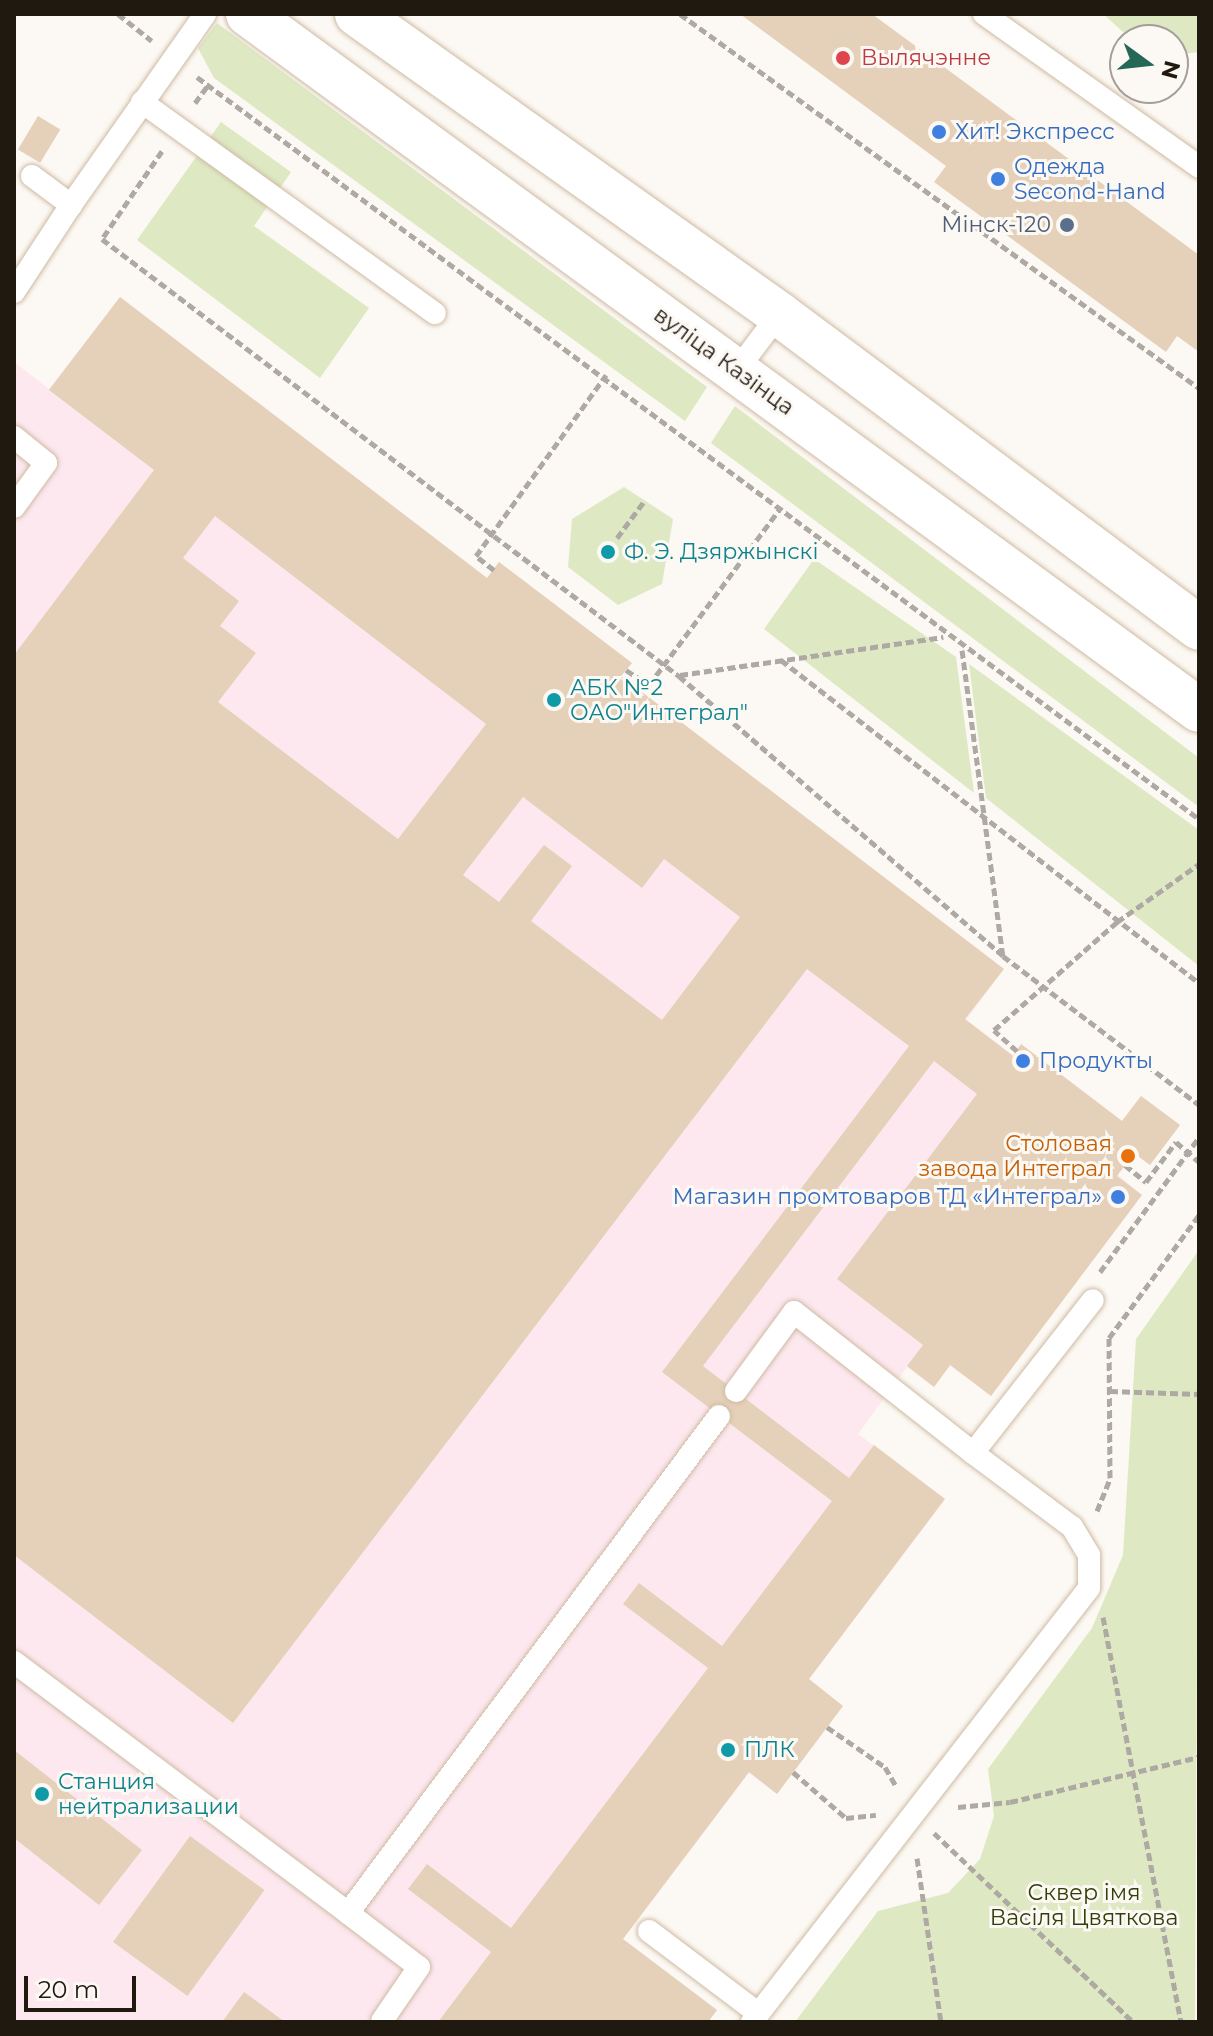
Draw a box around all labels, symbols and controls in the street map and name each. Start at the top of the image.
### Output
north arrow [1109,24,1189,104]
place label: Вылячэнне [861,45,991,71]
marker: Вылячэнне [832,47,854,69]
text: N [1155,58,1186,82]
place label: Хит! Экспресс [955,119,1115,145]
marker: Хит! Экспресс [930,123,948,141]
place label: Одежда Second-Hand [1014,153,1166,204]
marker: Одежда Second-Hand [989,170,1007,188]
place label: Мінск-120 [941,212,1051,238]
marker: Мінск-120 [1058,216,1076,234]
street label: вуліца Казінца [649,301,799,421]
place label: Ф. Э. Дзяржынскі [624,539,818,565]
marker: Ф. Э. Дзяржынскі [599,543,617,561]
place label: АБК №2 ОАО"Интеграл" [570,674,748,726]
marker: АБК №2 ОАО"Интеграл" [545,691,563,709]
place label: Продукты [1039,1048,1153,1074]
marker: Продукты [1014,1052,1032,1070]
place label: Столовая завода Интеграл [919,1130,1112,1182]
marker: Столовая завода Интеграл [1119,1147,1137,1165]
place label: Магазин промтоваров ТД «Интеграл» [672,1184,1102,1210]
marker: Магазин промтоваров ТД «Интеграл» [1109,1188,1127,1206]
place label: ПЛК [744,1737,795,1763]
marker: ПЛК [719,1741,737,1759]
place label: Станция нейтрализации [58,1768,239,1820]
marker: Станция нейтрализации [33,1785,51,1803]
park label: Сквер імя Васіля Цвяткова [990,1879,1178,1930]
scale bar [28,1960,140,2010]
text: 20 m [38,1975,99,2004]

